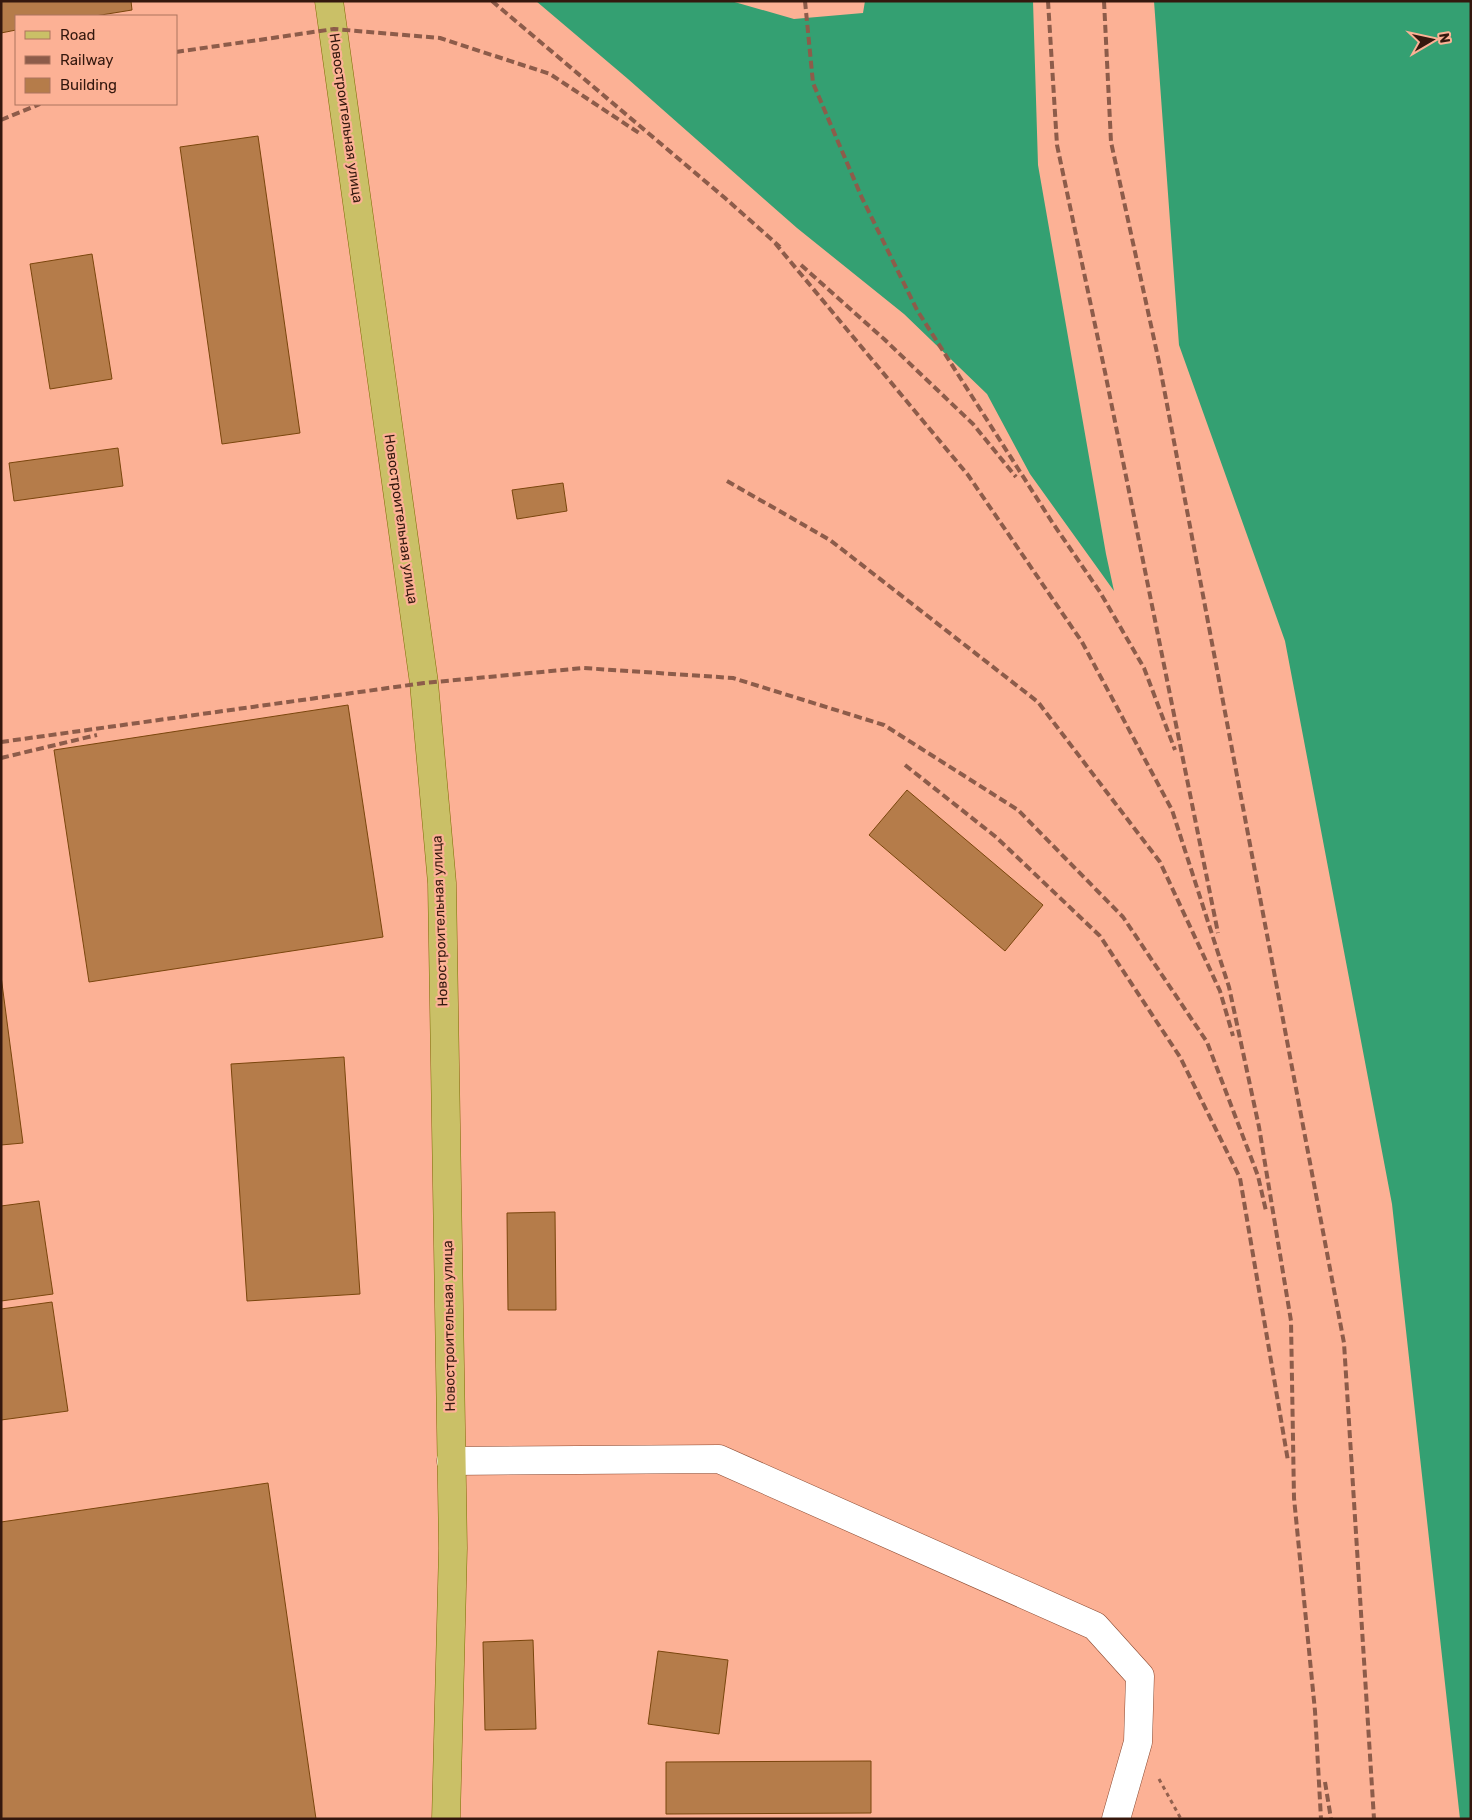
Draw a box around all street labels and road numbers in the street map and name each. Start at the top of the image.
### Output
street label: Новостроительная улица [326,32,366,204]
street label: Новостроительная улица [381,433,421,605]
street label: Новостроительная улица [429,835,451,1007]
street label: Новостроительная улица [439,1240,459,1412]

